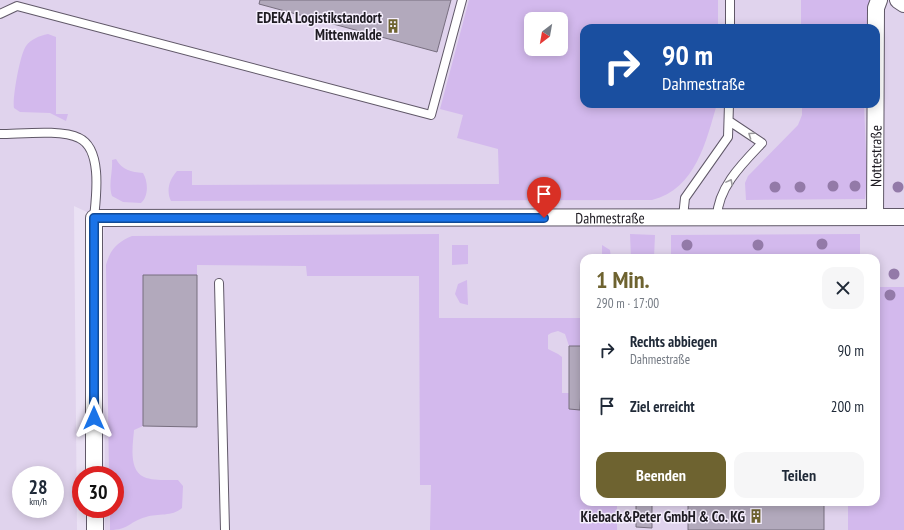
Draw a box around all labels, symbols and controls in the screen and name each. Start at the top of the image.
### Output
place label: EDEKA Logistikstandort Mittenwalde [257,8,383,44]
north arrow [524,12,568,56]
map controls [524,12,568,56]
building icon: EDEKA Logistikstandort Mittenwalde [385,18,401,34]
text: 90 m [662,36,713,73]
icon: right [596,40,648,92]
text: Dahmestraße [662,72,745,95]
street label: Nottestraße [866,125,885,187]
one-way arrow [748,132,755,140]
pin [527,177,561,218]
one-way arrow [725,179,733,186]
icon: arrive [533,183,555,205]
street label: Dahmestraße [575,208,645,227]
text: 1 Min. [596,264,650,295]
button: close [822,267,864,309]
text: 290 m · 17:00 [596,295,659,312]
text: Rechts abbiegen [630,332,717,351]
icon: right [596,339,618,361]
text: 90 m [838,341,864,360]
text: Dahmestraße [630,351,690,368]
icon: arrive [596,395,618,417]
position arrow [73,397,115,439]
text: Ziel erreicht [630,397,695,416]
text: 200 m [831,397,864,416]
button: Beenden [596,452,726,498]
button: Teilen [734,452,864,498]
speed limit sign: 30 [72,466,124,518]
text: 28 [28,474,48,500]
text: km/h [29,495,47,508]
place label: Kieback&Peter GmbH & Co. KG [581,507,745,526]
building icon: Kieback&Peter GmbH & Co. KG [748,508,764,524]

